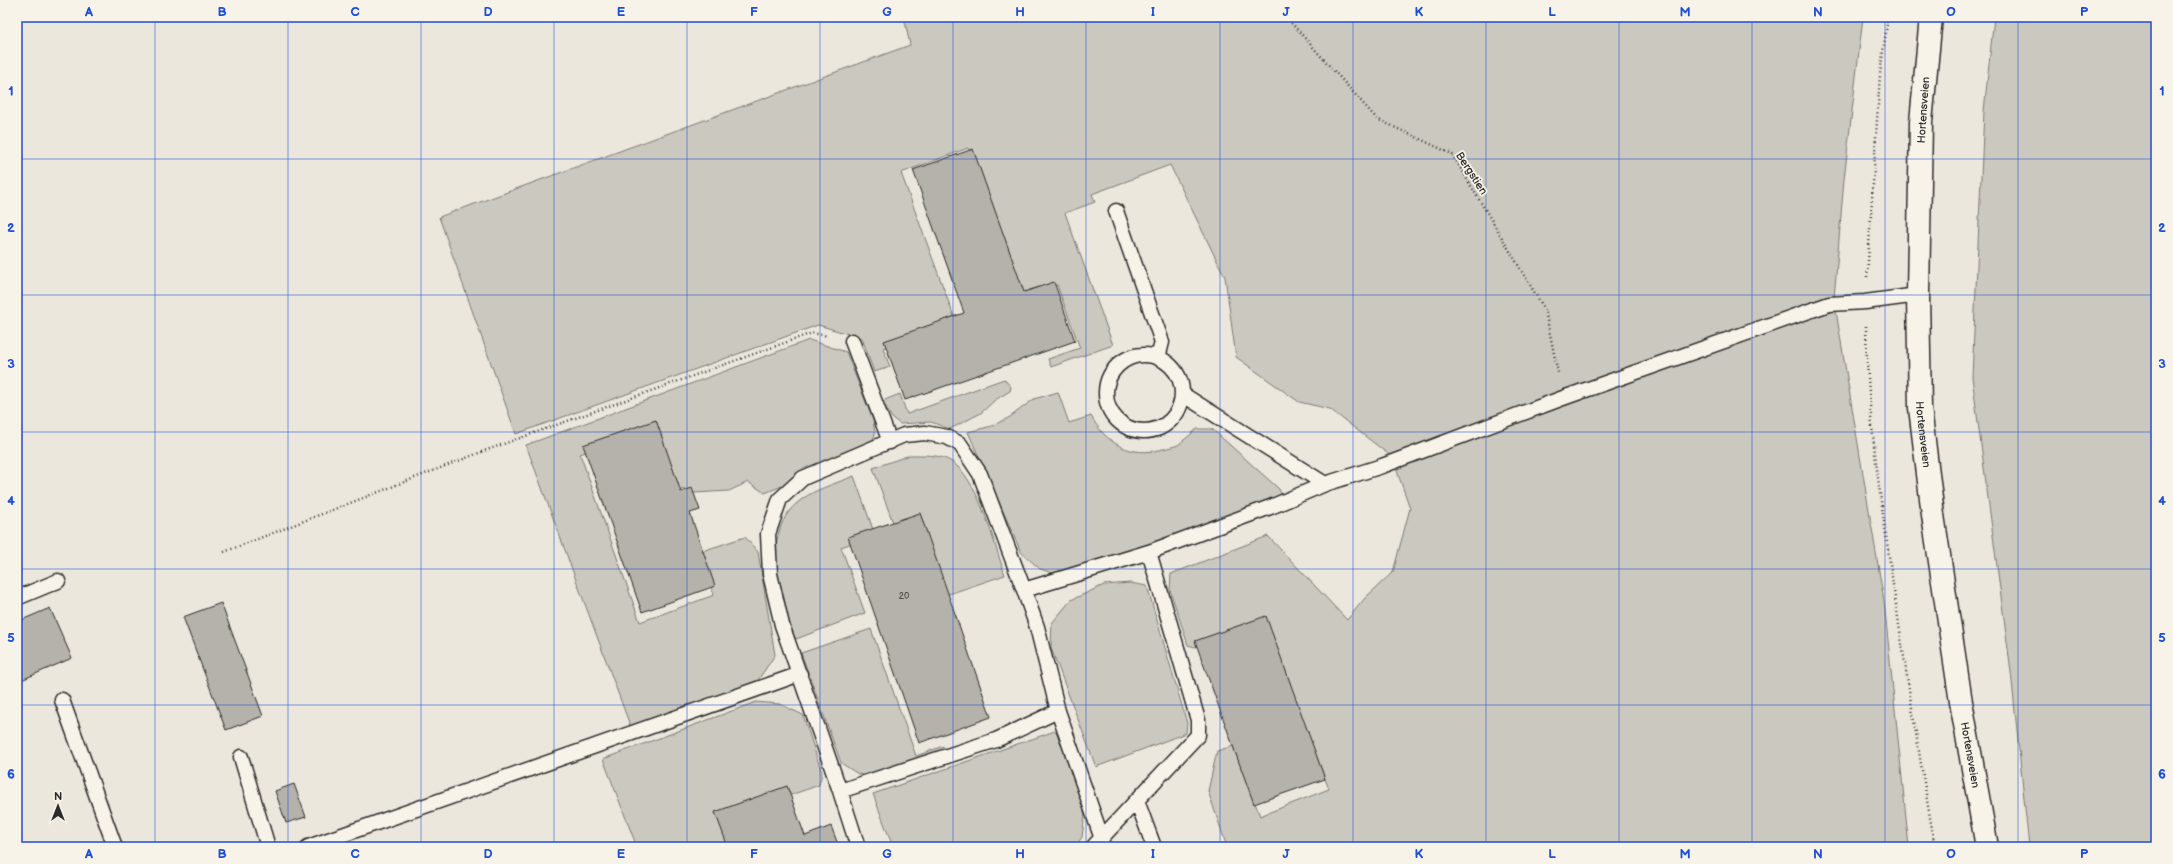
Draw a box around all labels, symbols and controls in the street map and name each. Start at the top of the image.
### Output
text: A [84,4,93,20]
text: B [217,4,227,20]
text: C [350,4,360,20]
text: D [483,4,493,20]
text: E [617,4,626,20]
text: F [750,4,758,20]
text: G [882,4,892,20]
text: H [1015,4,1025,20]
text: I [1151,4,1155,20]
text: J [1282,4,1290,20]
text: K [1415,4,1424,20]
text: L [1548,4,1556,20]
text: M [1679,4,1691,20]
text: N [1813,4,1823,20]
text: O [1946,4,1956,20]
text: P [2080,4,2089,20]
street label: Hortensveien [1915,76,1932,144]
text: 1 [8,83,14,99]
text: 1 [2159,83,2165,99]
street label: Bergstien [1453,149,1490,197]
text: 2 [7,220,15,236]
text: 2 [2158,220,2166,236]
text: 3 [7,356,15,372]
text: 3 [2158,356,2166,372]
street label: Hortensveien [1913,401,1933,468]
text: 4 [7,493,15,509]
text: 4 [2158,493,2166,509]
house number: 20 [899,591,909,602]
text: 5 [7,630,15,646]
text: 5 [2158,630,2166,646]
street label: Hortensveien [1958,721,1982,789]
text: 6 [7,766,15,782]
text: 6 [2158,766,2166,782]
north arrow [38,786,78,826]
text: N [54,790,62,803]
text: A [84,846,93,862]
text: B [217,846,227,862]
text: C [350,846,360,862]
text: D [483,846,493,862]
text: E [617,846,626,862]
text: F [750,846,758,862]
text: G [882,846,892,862]
text: H [1015,846,1025,862]
text: I [1151,846,1155,862]
text: J [1282,846,1290,862]
text: K [1415,846,1424,862]
text: L [1548,846,1556,862]
text: M [1679,846,1691,862]
text: N [1813,846,1823,862]
text: O [1946,846,1956,862]
text: P [2080,846,2089,862]

